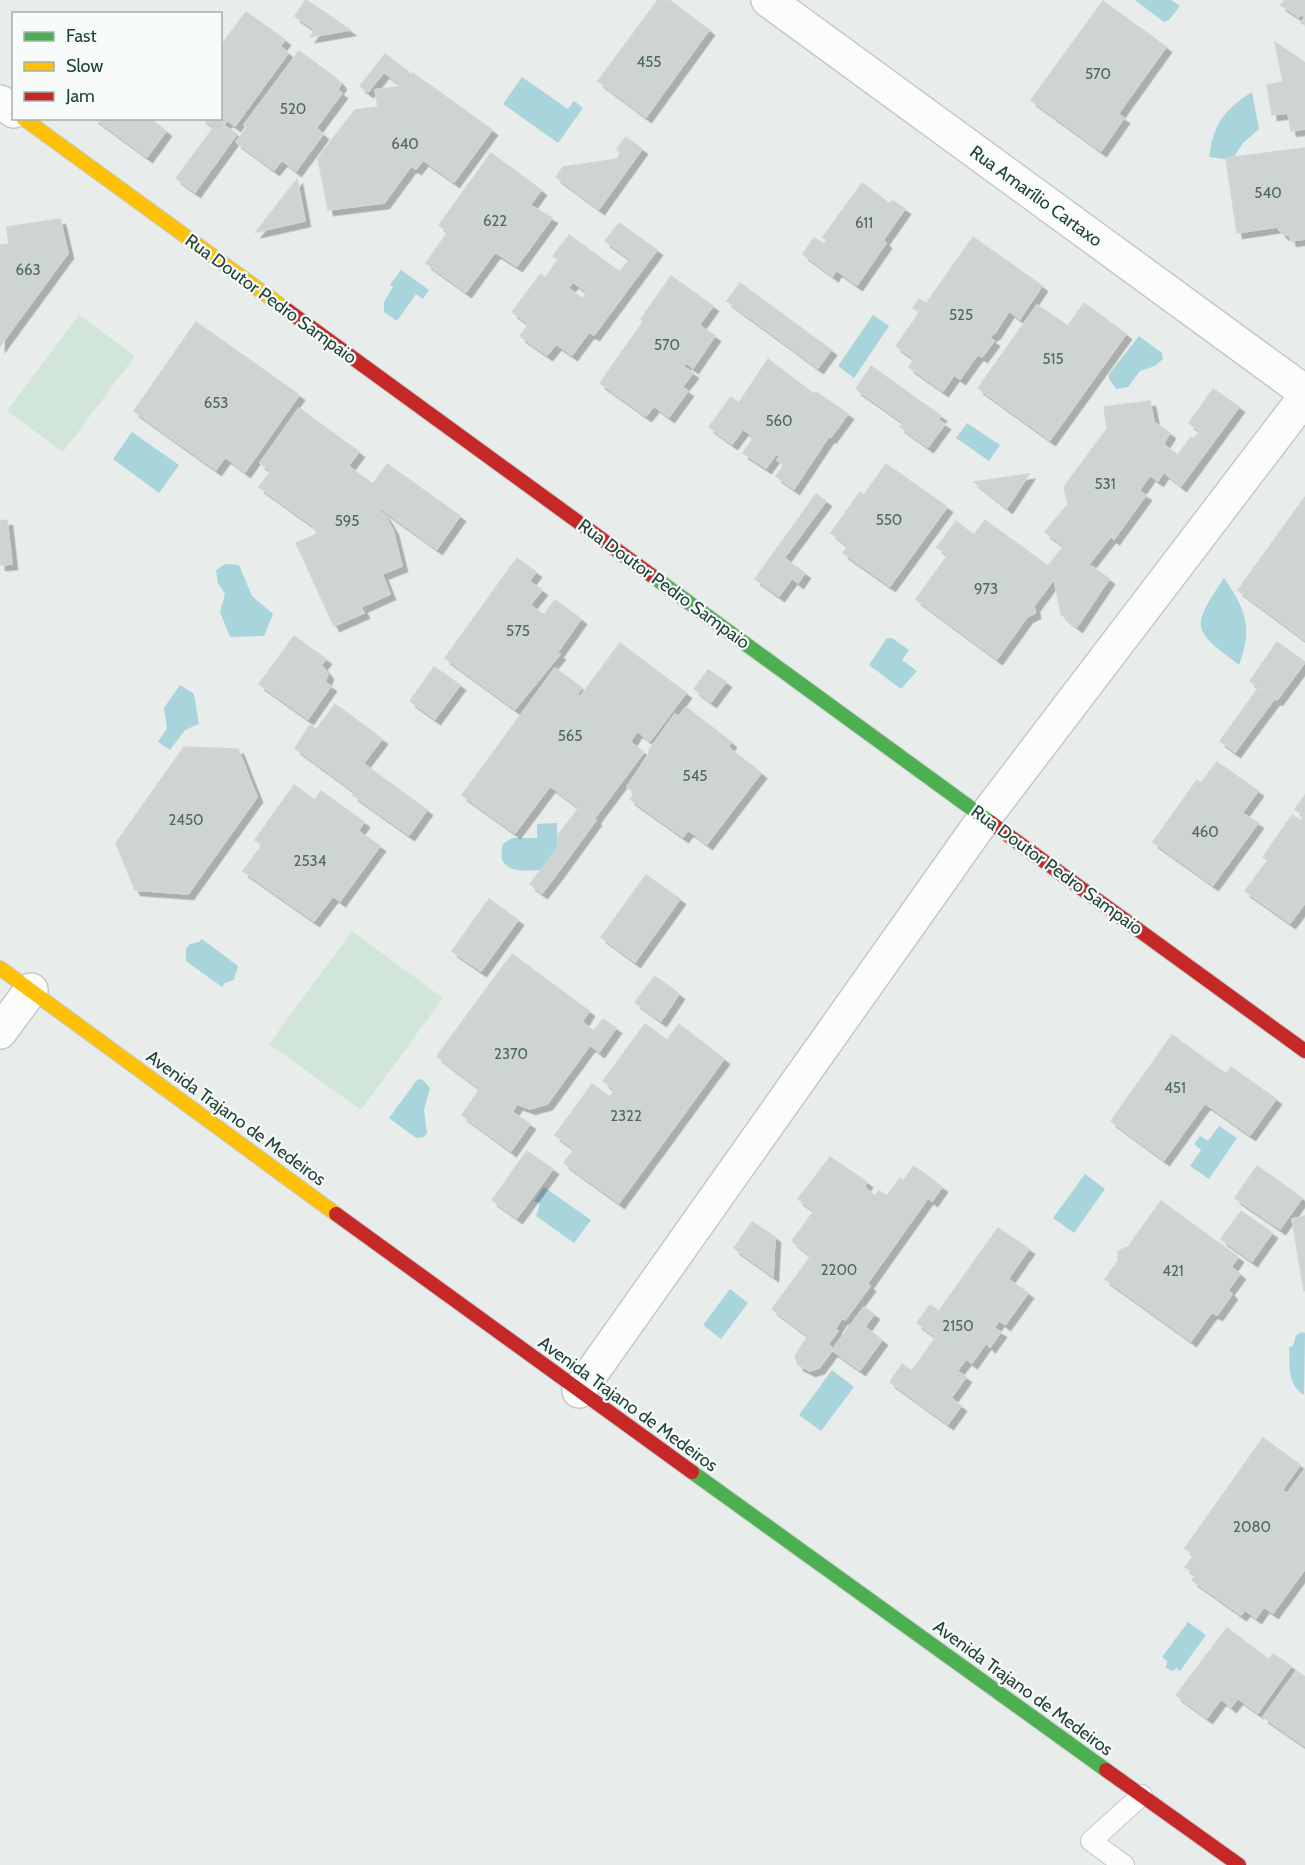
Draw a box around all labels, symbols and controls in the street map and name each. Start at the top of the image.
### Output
legend [12,12,222,120]
text: Fast [66,25,97,47]
house number: 455 [637,53,661,71]
text: Slow [66,55,103,77]
house number: 570 [1085,65,1111,83]
text: Jam [65,85,95,107]
house number: 520 [280,100,306,118]
house number: 640 [391,135,419,153]
street label: Rua Amarílio Cartaxo [966,141,1106,251]
house number: 540 [1254,184,1282,202]
house number: 622 [483,212,507,230]
house number: 611 [855,214,873,232]
street label: Rua Doutor Pedro Sampaio [181,229,361,369]
house number: 663 [15,261,41,279]
house number: 525 [949,306,973,324]
house number: 570 [654,336,680,354]
house number: 515 [1042,350,1064,368]
house number: 653 [204,394,228,412]
house number: 560 [765,412,793,430]
house number: 531 [1094,475,1116,493]
house number: 550 [876,511,902,529]
house number: 595 [335,512,359,530]
street label: Rua Doutor Pedro Sampaio [574,514,754,654]
house number: 973 [974,580,998,598]
house number: 575 [506,622,530,640]
house number: 565 [558,727,582,745]
house number: 545 [683,767,707,785]
street label: Rua Doutor Pedro Sampaio [967,800,1147,940]
house number: 2450 [168,811,204,829]
house number: 460 [1191,823,1219,841]
house number: 2534 [294,852,327,870]
house number: 2370 [494,1045,528,1063]
street label: Avenida Trajano de Medeiros [142,1046,330,1190]
house number: 451 [1164,1079,1186,1097]
house number: 2322 [610,1107,642,1125]
house number: 2200 [821,1261,857,1279]
house number: 421 [1162,1262,1184,1280]
house number: 2150 [942,1317,974,1335]
street label: Avenida Trajano de Medeiros [534,1332,722,1476]
house number: 2080 [1233,1518,1271,1536]
street label: Avenida Trajano de Medeiros [929,1616,1117,1760]

